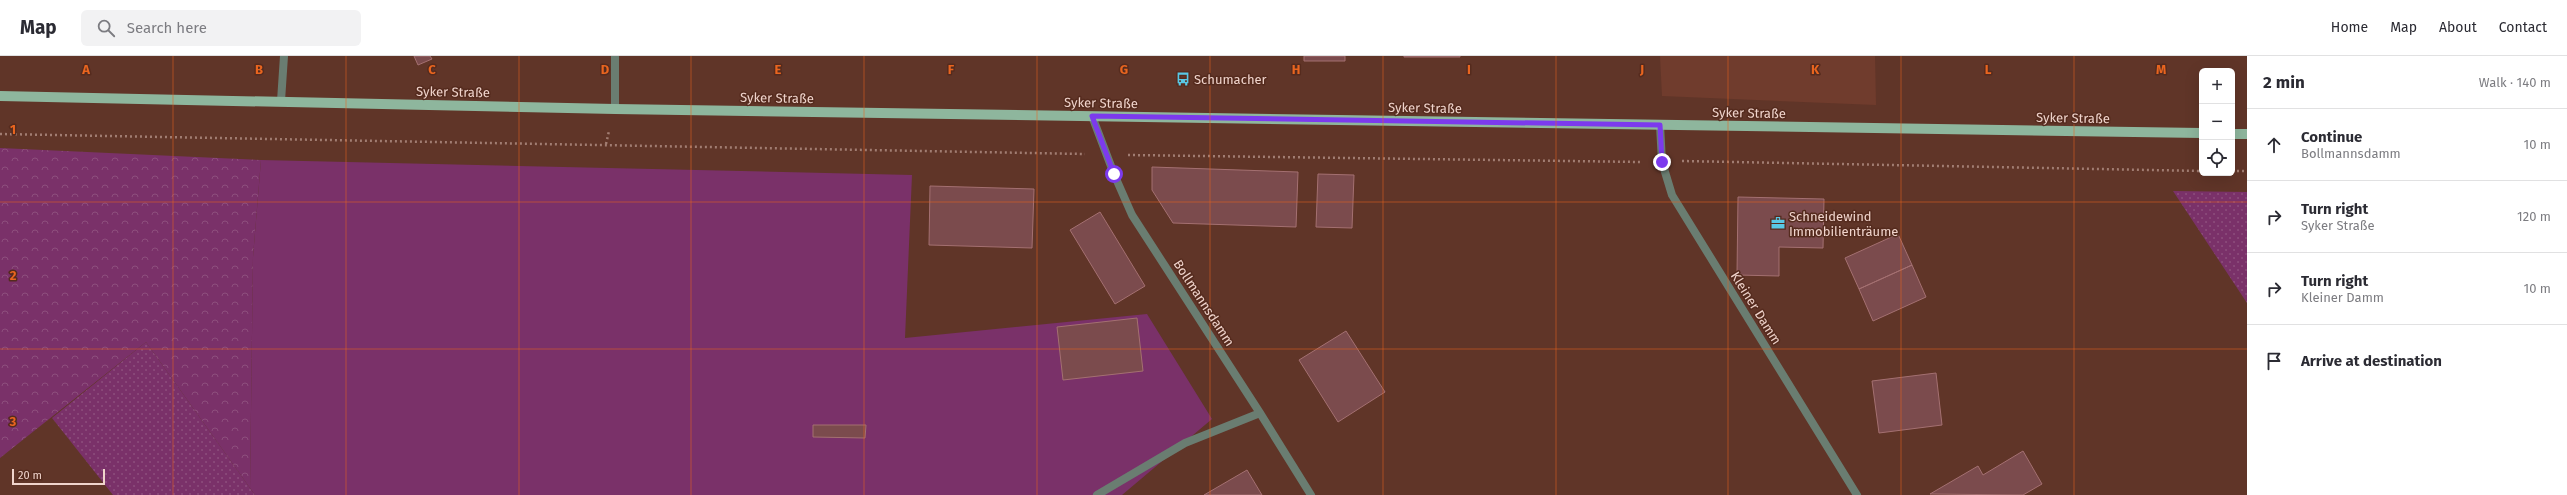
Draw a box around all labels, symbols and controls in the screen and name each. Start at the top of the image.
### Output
search box [81,10,361,46]
text: Map [20,16,57,39]
icon: search [95,17,117,39]
text: Search here [127,19,207,37]
text: Home [2331,19,2368,36]
text: Map [2390,19,2417,36]
text: About [2439,19,2477,36]
text: Contact [2499,19,2547,36]
text: A [81,62,90,77]
text: B [255,62,263,77]
text: C [428,62,436,77]
text: D [601,62,610,77]
text: E [775,62,782,77]
text: F [948,62,955,77]
text: G [1120,62,1128,77]
text: H [1292,62,1300,77]
text: I [1467,62,1471,77]
text: J [1639,62,1644,77]
text: K [1811,62,1820,77]
text: L [1985,62,1992,77]
text: M [2156,62,2166,77]
map controls [2199,68,2235,176]
button: + [2199,68,2235,104]
bus stop icon: Schumacher [1175,71,1191,87]
place label: Schumacher [1194,72,1267,87]
text: 2 min [2263,72,2305,93]
text: Walk · 140 m [2479,75,2551,90]
street label: Syker Straße [416,84,490,100]
street label: Syker Straße [740,90,814,106]
street label: Syker Straße [1064,95,1138,111]
street label: Syker Straße [1388,100,1462,116]
button: − [2199,104,2235,140]
street label: Syker Straße [1712,105,1786,121]
street label: Syker Straße [2036,110,2110,126]
text: 1 [10,122,16,137]
text: Continue [2301,128,2362,146]
icon: ahead [2263,134,2285,156]
text: 10 m [2524,137,2551,152]
button: locate [2199,140,2235,176]
text: Bollmannsdamm [2301,146,2401,161]
route end [1653,153,1671,171]
route start [1105,165,1123,183]
text: Turn right [2301,200,2368,218]
icon: right [2263,206,2285,228]
place label: Schneidewind Immobilienträume [1789,209,1898,239]
text: 120 m [2517,209,2551,224]
office icon: Schneidewind Immobilienträume [1770,215,1786,231]
text: Syker Straße [2301,218,2375,233]
street label: Bollmannsdamm [1171,257,1237,349]
text: 2 [10,268,17,283]
street label: Kleiner Damm [1728,269,1784,347]
text: Turn right [2301,272,2368,290]
icon: right [2263,278,2285,300]
text: 10 m [2524,281,2551,296]
text: Kleiner Damm [2301,290,2384,305]
icon: arrive [2263,350,2285,372]
text: Arrive at destination [2301,352,2442,370]
text: 3 [9,414,17,429]
scale bar [12,467,105,486]
text: 20 m [18,469,42,482]

